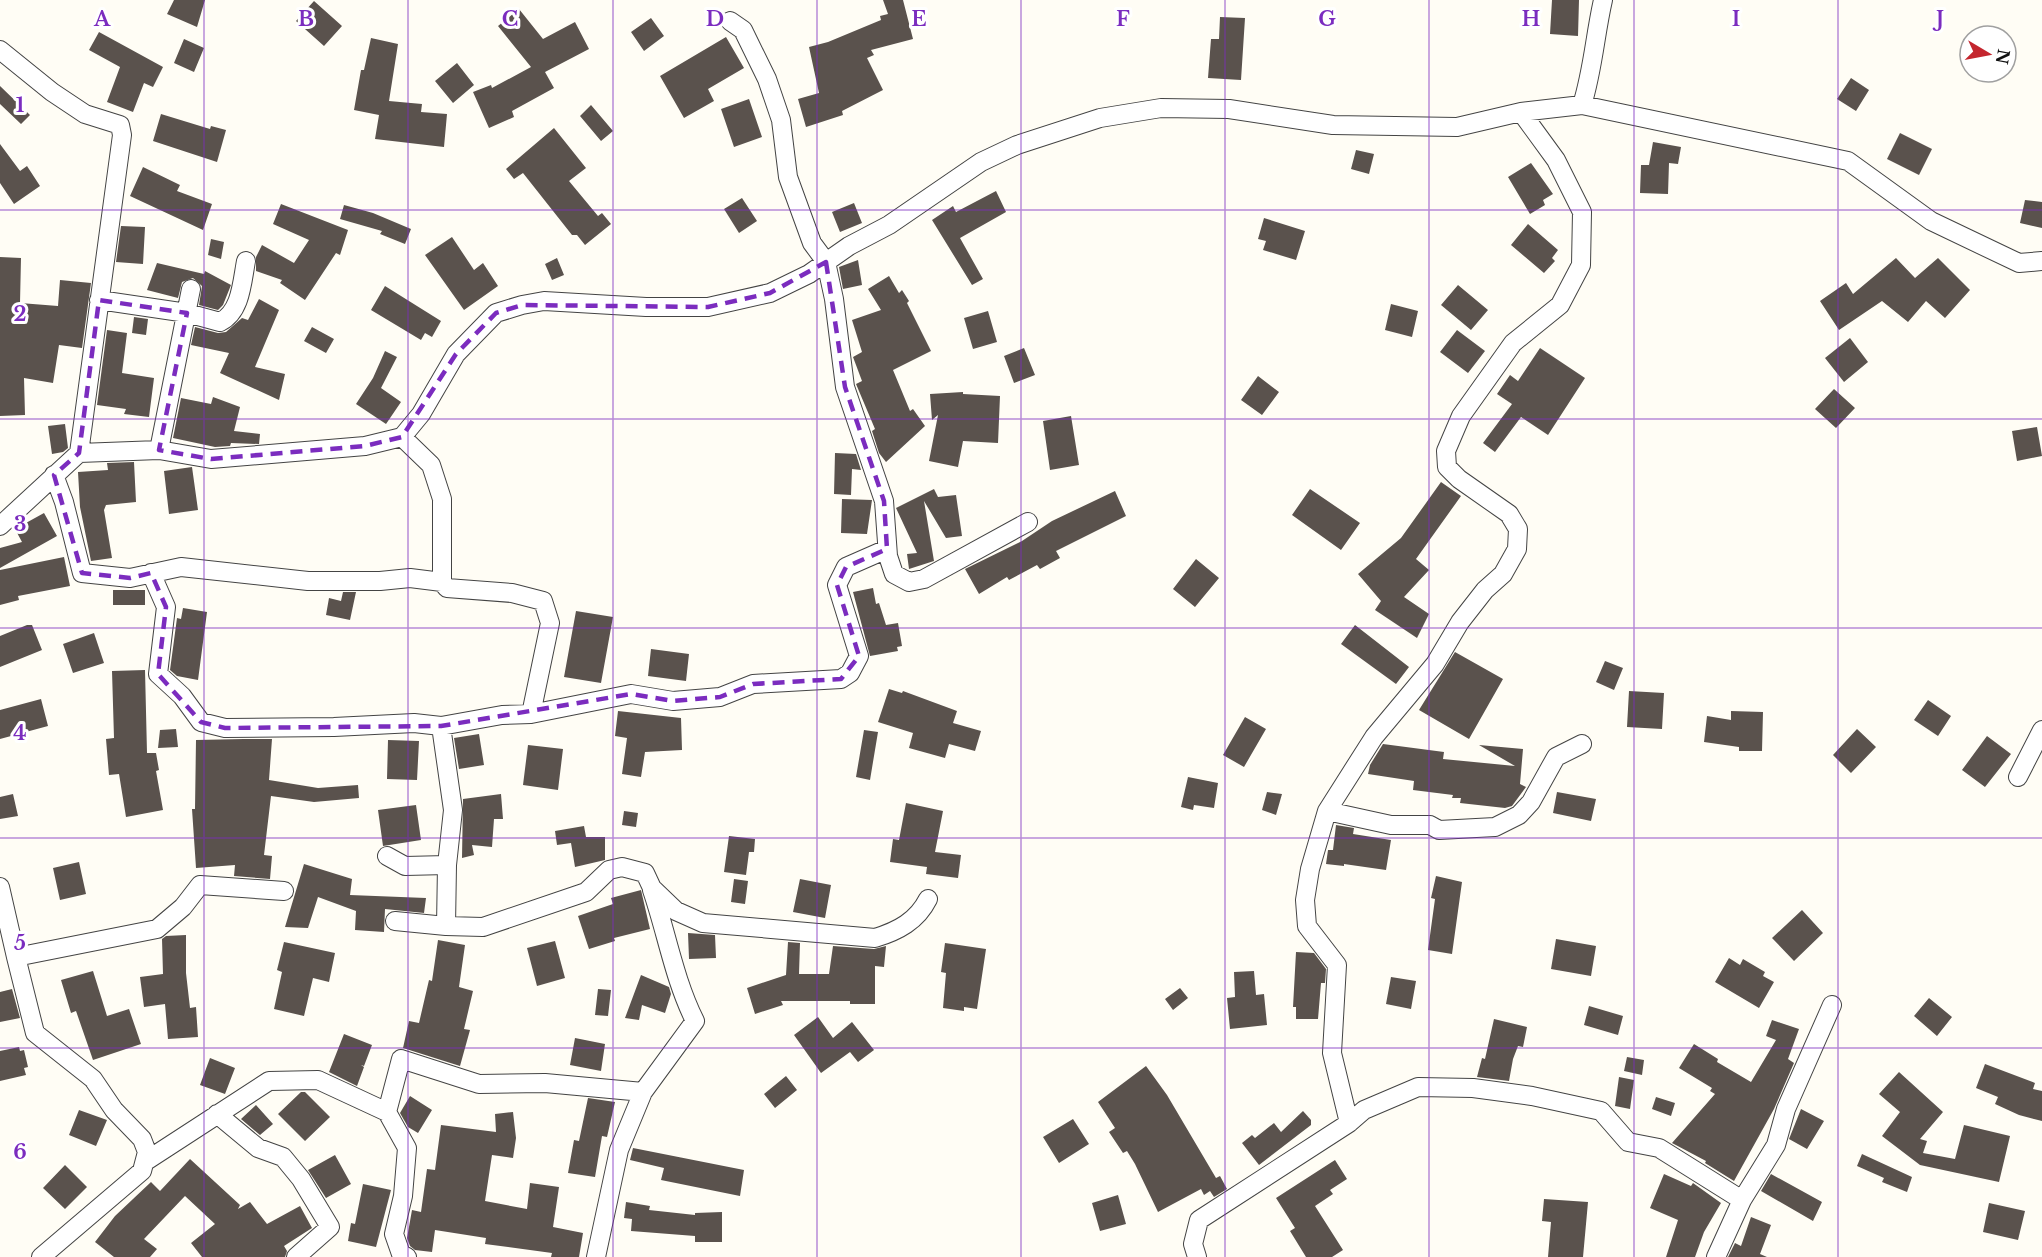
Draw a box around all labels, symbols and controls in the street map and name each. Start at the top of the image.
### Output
text: A [93,7,111,31]
text: B [298,7,314,31]
text: C [502,7,518,31]
text: D [706,7,724,31]
text: E [911,7,927,31]
text: F [1116,7,1130,31]
text: G [1318,7,1336,31]
text: H [1522,7,1541,31]
text: I [1732,7,1740,31]
text: J [1932,7,1944,31]
north arrow [1958,24,2018,84]
text: N [1992,47,2014,66]
text: 1 [16,93,25,117]
text: 2 [13,302,27,326]
text: 3 [14,512,26,536]
text: 4 [13,721,27,745]
text: 5 [14,931,26,955]
text: 6 [13,1140,27,1164]

